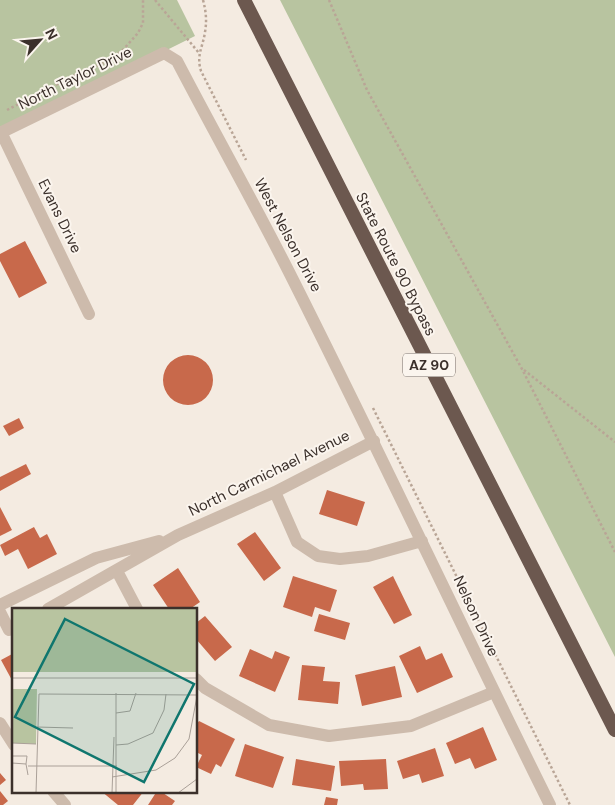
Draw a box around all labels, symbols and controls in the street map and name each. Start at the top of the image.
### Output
north arrow [15,15,65,65]
text: N [41,25,62,43]
street label: North Taylor Drive [15,42,135,114]
street label: West Nelson Drive [250,175,326,295]
street label: Evans Drive [34,176,86,256]
street label: State Route 90 Bypass [351,189,441,339]
road number: AZ 90 [403,354,455,376]
street label: North Carmichael Avenue [185,425,353,521]
street label: Nelson Drive [449,572,503,660]
inset map [12,608,198,792]

